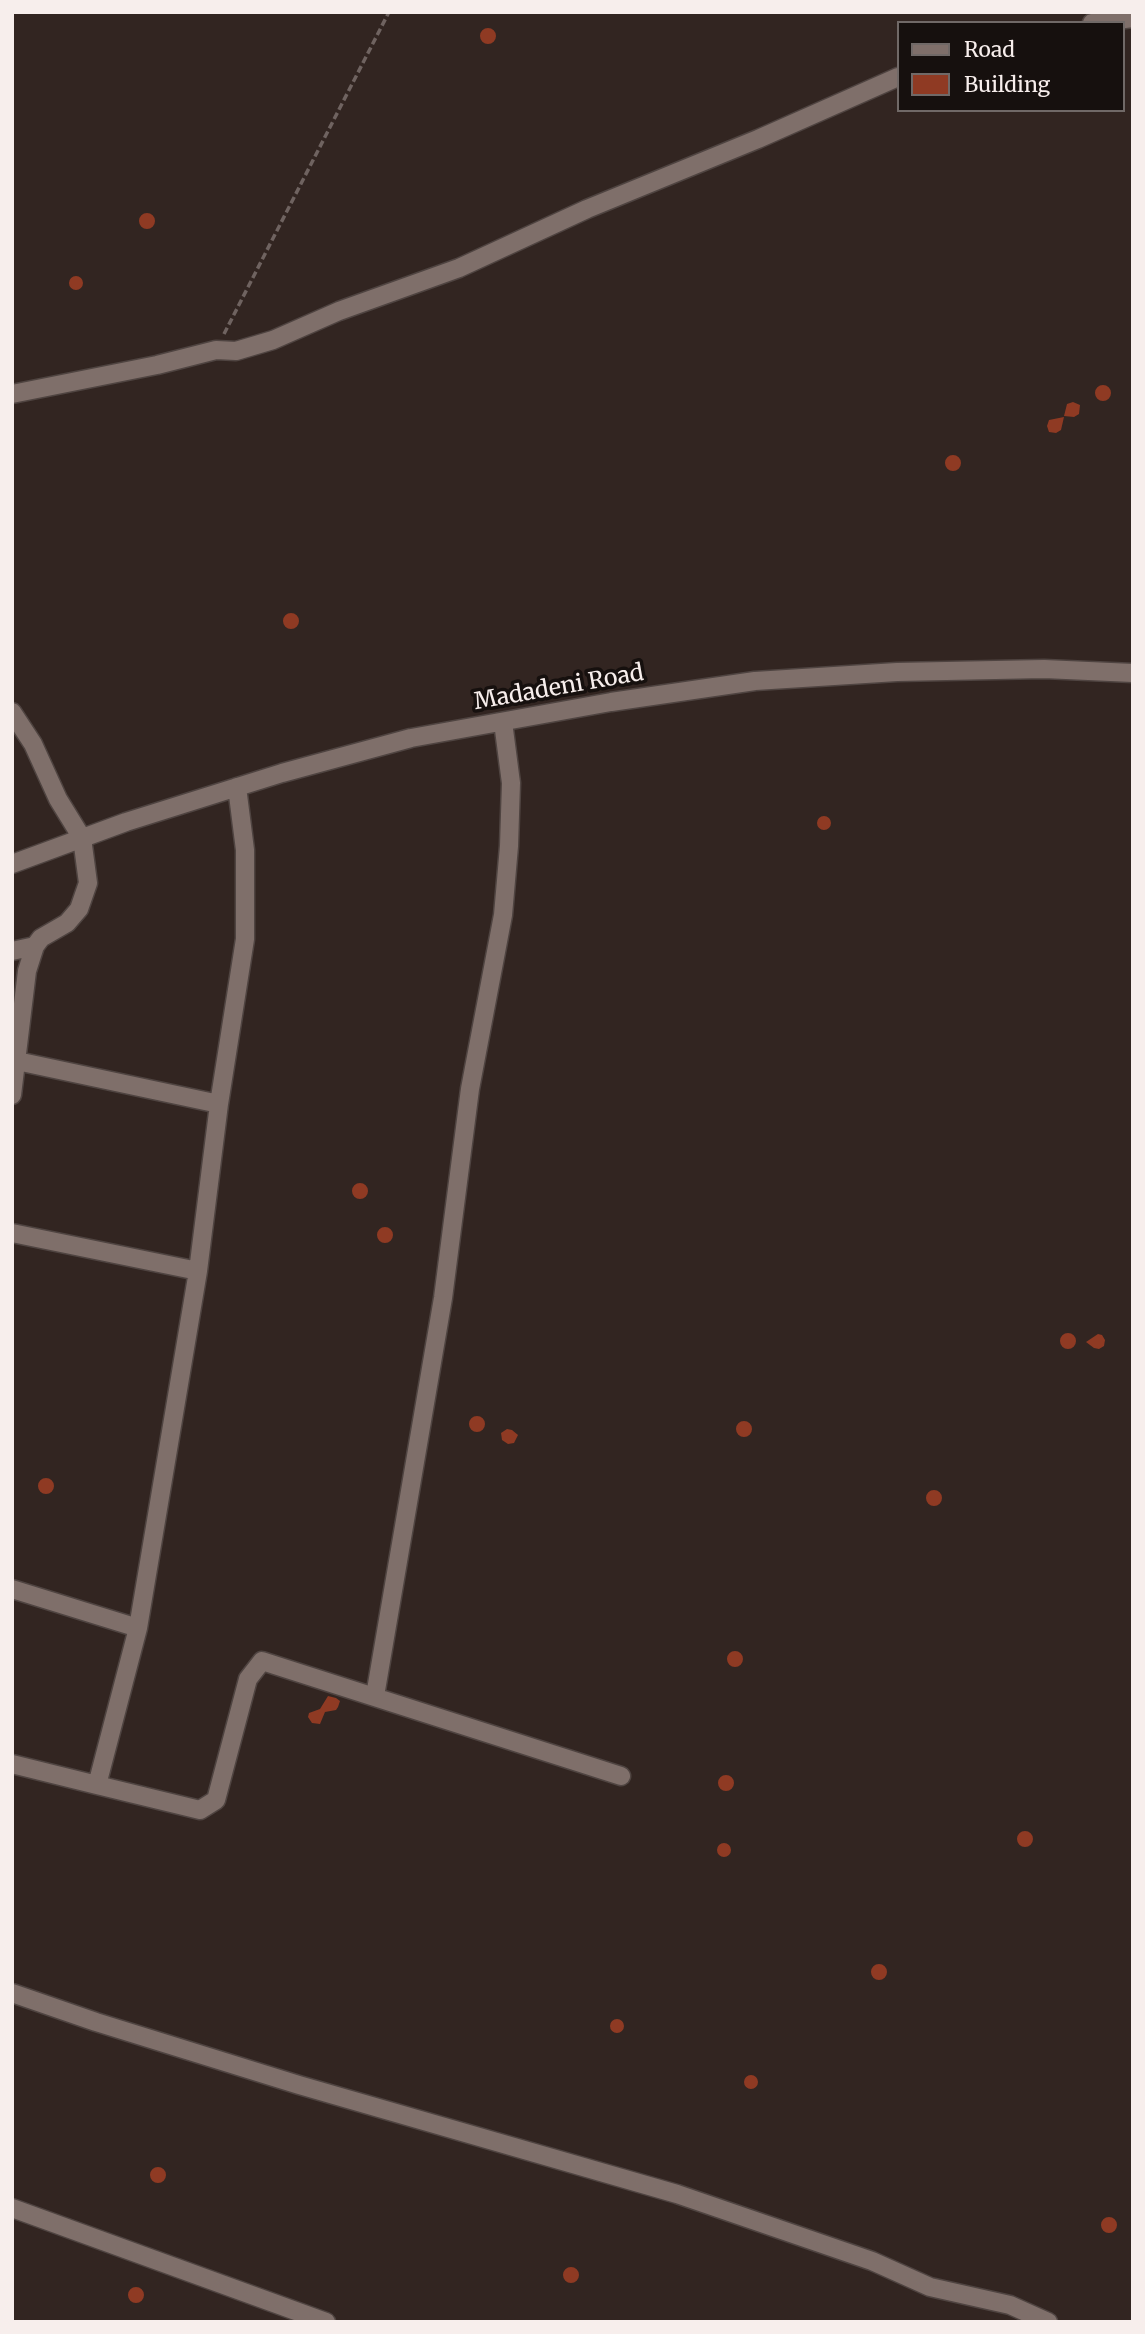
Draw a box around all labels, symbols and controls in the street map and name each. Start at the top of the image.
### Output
legend [897,21,1124,112]
text: Road [964,36,1015,63]
text: Building [964,71,1050,98]
street label: Madadeni Road [472,660,646,716]

